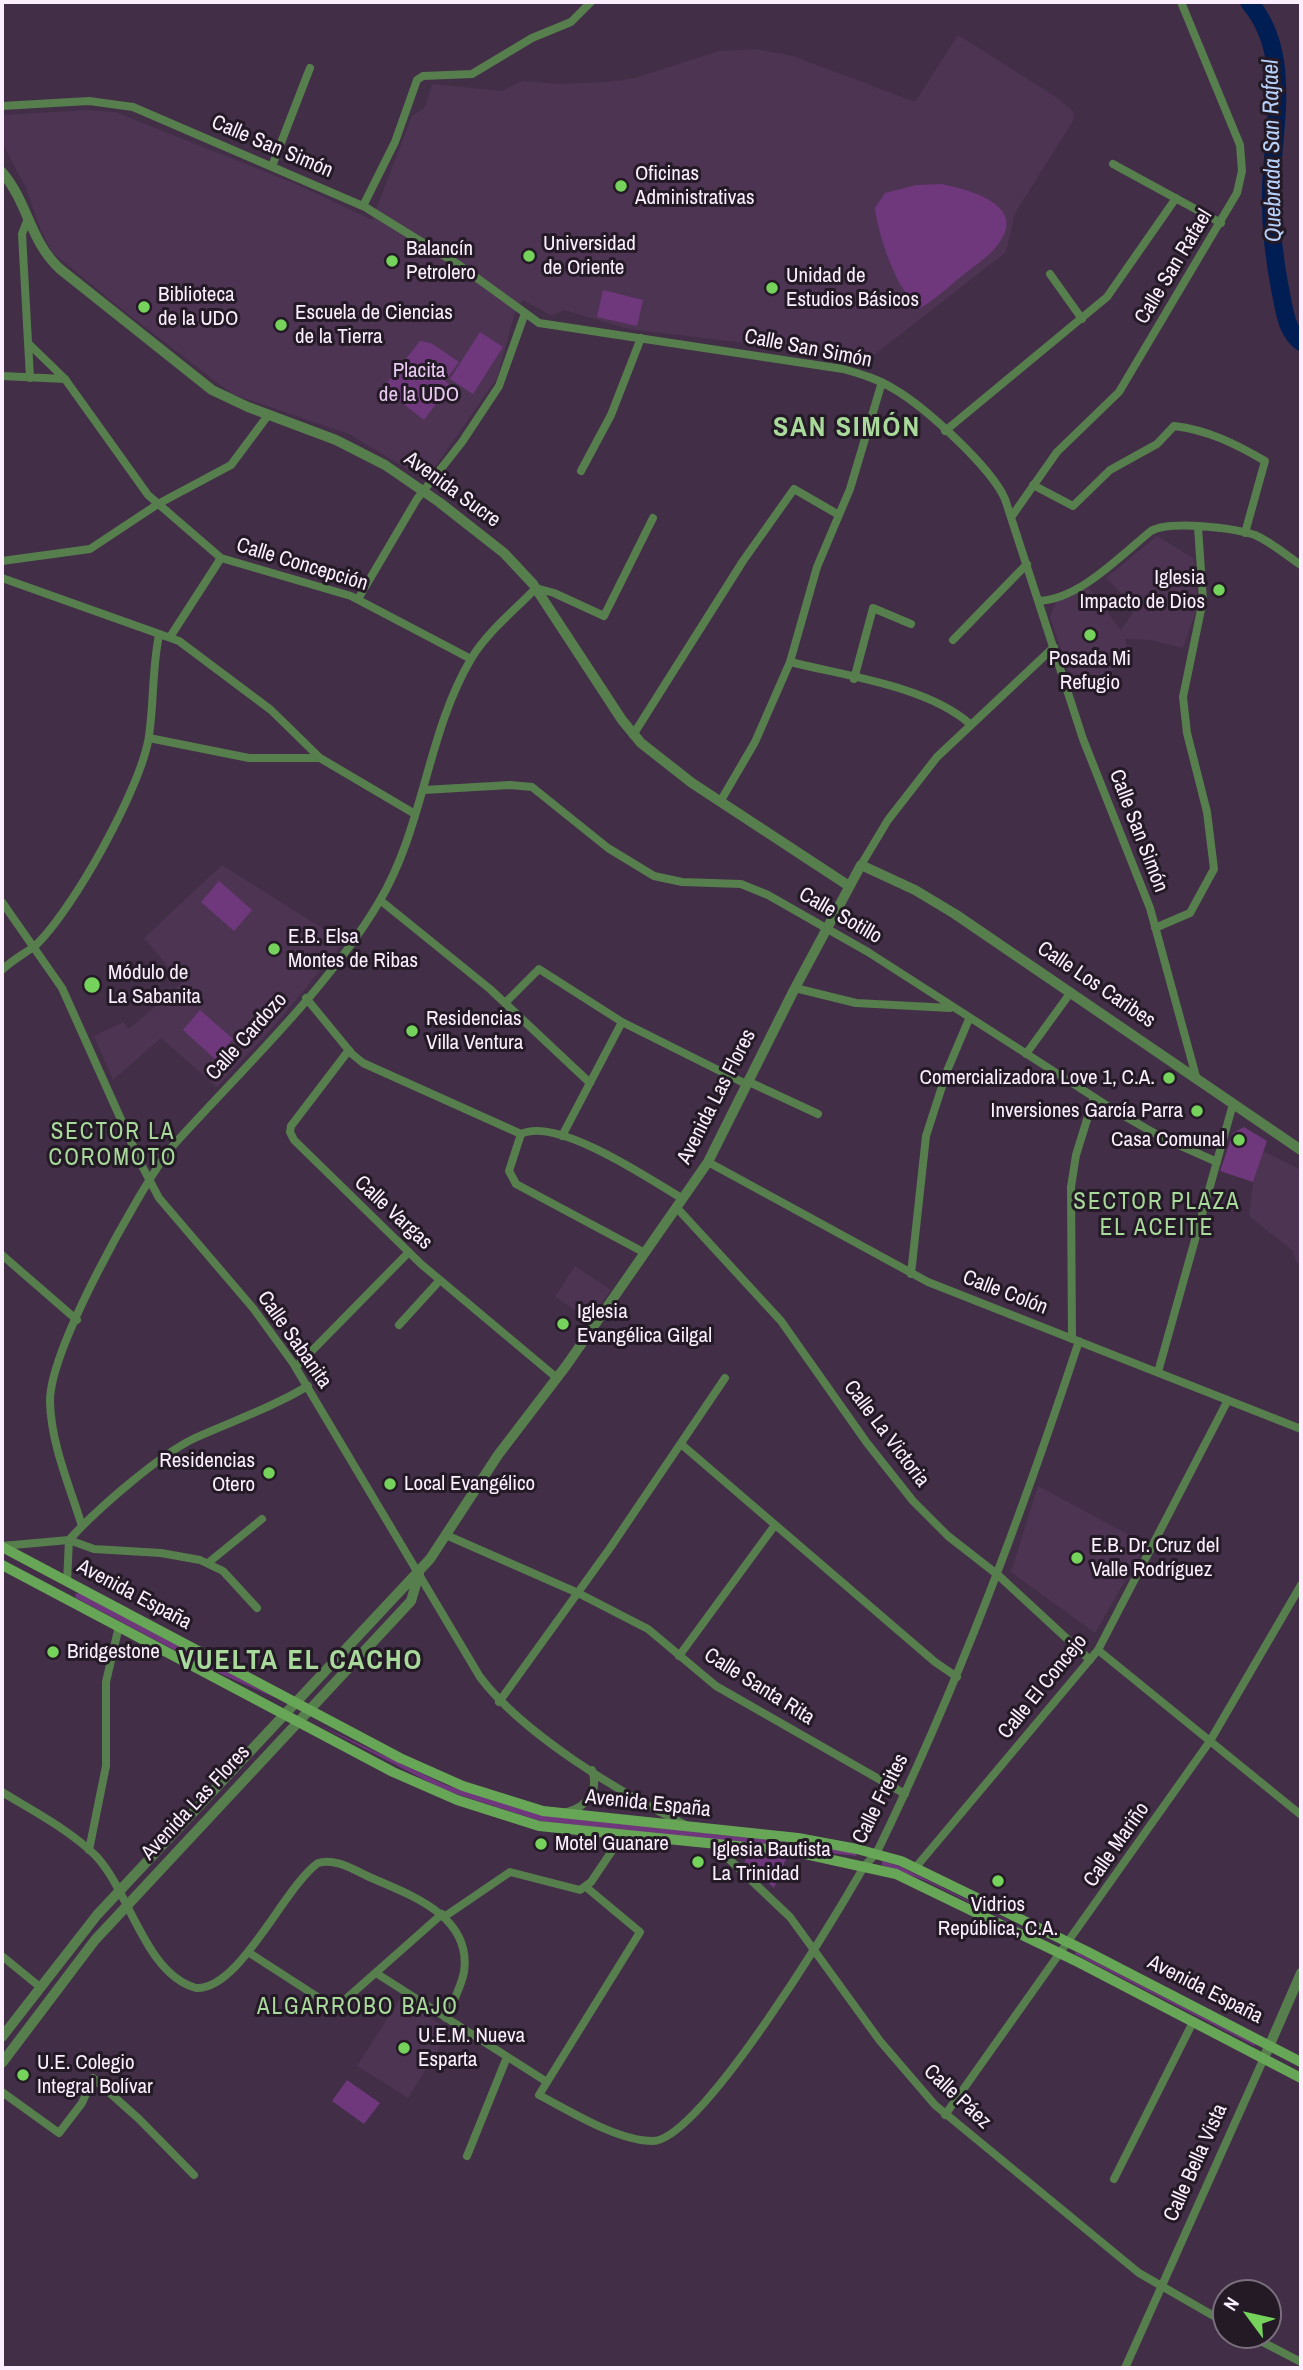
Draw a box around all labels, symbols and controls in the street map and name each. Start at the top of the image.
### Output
water label: Quebrada San Rafael [1258,60,1288,242]
street label: Calle San Simón [208,110,336,184]
place label: Oficinas Administrativas [635,161,755,211]
marker: Oficinas Administrativas [613,178,629,194]
street label: Calle San Rafael [1130,205,1218,329]
place label: Universidad de Oriente [543,231,636,281]
place label: Balancín Petrolero [406,236,476,286]
marker: Universidad de Oriente [521,248,537,264]
marker: Balancín Petrolero [384,253,400,269]
place label: Unidad de Estudios Básicos [786,263,919,313]
marker: Unidad de Estudios Básicos [764,280,780,296]
place label: Biblioteca de la UDO [158,282,238,332]
marker: Biblioteca de la UDO [136,299,152,315]
place label: Escuela de Ciencias de la Tierra [295,300,453,350]
marker: Escuela de Ciencias de la Tierra [273,317,289,333]
street label: Calle San Simón [742,324,874,374]
park label: Placita de la UDO [379,358,459,408]
district label: SAN SIMÓN [774,411,920,445]
street label: Avenida Sucre [399,447,505,533]
street label: Calle Concepción [233,533,371,597]
place label: Iglesia Impacto de Dios [1080,565,1205,615]
marker: Iglesia Impacto de Dios [1211,582,1227,598]
marker: Posada Mi Refugio [1082,627,1098,643]
place label: Posada Mi Refugio [1049,646,1131,696]
street label: Calle San Simón [1103,766,1173,896]
street label: Calle Sotillo [794,882,886,950]
place label: E.B. Elsa Montes de Ribas [288,924,418,974]
street label: Calle Los Caribes [1032,936,1160,1034]
marker: E.B. Elsa Montes de Ribas [266,941,282,957]
place label: Módulo de La Sabanita [108,960,201,1010]
marker: Módulo de La Sabanita [82,975,102,995]
street label: Calle Cardozo [201,988,293,1086]
place label: Residencias Villa Ventura [426,1006,523,1056]
marker: Residencias Villa Ventura [404,1023,420,1039]
street label: Avenida Las Flores [672,1025,762,1169]
place label: Comercializadora Love 1, C.A. [920,1065,1155,1091]
marker: Comercializadora Love 1, C.A. [1161,1070,1177,1086]
place label: Inversiones García Parra [991,1098,1183,1124]
marker: Inversiones García Parra [1189,1103,1205,1119]
district label: SECTOR LA COROMOTO [50,1119,176,1173]
place label: Casa Comunal [1111,1127,1225,1153]
marker: Casa Comunal [1231,1132,1247,1148]
street label: Calle Vargas [349,1171,437,1255]
district label: SECTOR PLAZA EL ACEITE [1075,1189,1239,1243]
street label: Calle Colón [959,1265,1051,1321]
street label: Calle Sabanita [251,1287,337,1393]
place label: Iglesia Evangélica Gilgal [577,1299,712,1349]
marker: Iglesia Evangélica Gilgal [555,1316,571,1332]
street label: Calle La Victoria [838,1376,934,1492]
place label: Residencias Otero [159,1448,255,1498]
marker: Residencias Otero [261,1465,277,1481]
place label: Local Evangélico [404,1471,535,1497]
marker: Local Evangélico [382,1476,398,1492]
place label: E.B. Dr. Cruz del Valle Rodríguez [1091,1533,1219,1583]
marker: E.B. Dr. Cruz del Valle Rodríguez [1069,1550,1085,1566]
street label: Avenida España [72,1554,196,1636]
street label: Calle El Concejo [993,1630,1093,1744]
place label: Bridgestone [67,1639,160,1665]
street label: Calle Santa Rita [699,1643,819,1731]
marker: Bridgestone [45,1644,61,1660]
district label: VUELTA EL CACHO [180,1644,422,1678]
street label: Avenida Las Flores [136,1740,256,1866]
street label: Calle Freites [848,1750,914,1848]
street label: Avenida España [584,1785,712,1823]
street label: Calle Mariño [1079,1798,1155,1892]
place label: Motel Guanare [555,1831,669,1857]
marker: Motel Guanare [533,1836,549,1852]
place label: Iglesia Bautista La Trinidad [712,1837,831,1887]
marker: Iglesia Bautista La Trinidad [690,1854,706,1870]
marker: Vidrios República, C.A. [990,1873,1006,1889]
place label: Vidrios República, C.A. [938,1892,1058,1942]
street label: Avenida España [1143,1950,1267,2030]
district label: ALGARROBO BAJO [259,1994,457,2022]
place label: U.E.M. Nueva Esparta [418,2023,525,2073]
marker: U.E.M. Nueva Esparta [396,2040,412,2056]
place label: U.E. Colegio Integral Bolívar [37,2050,153,2100]
street label: Calle Páez [918,2059,996,2135]
marker: U.E. Colegio Integral Bolívar [15,2067,31,2083]
street label: Calle Bella Vista [1159,2100,1233,2226]
north arrow [1212,2279,1282,2349]
text: N [1217,2292,1245,2315]

